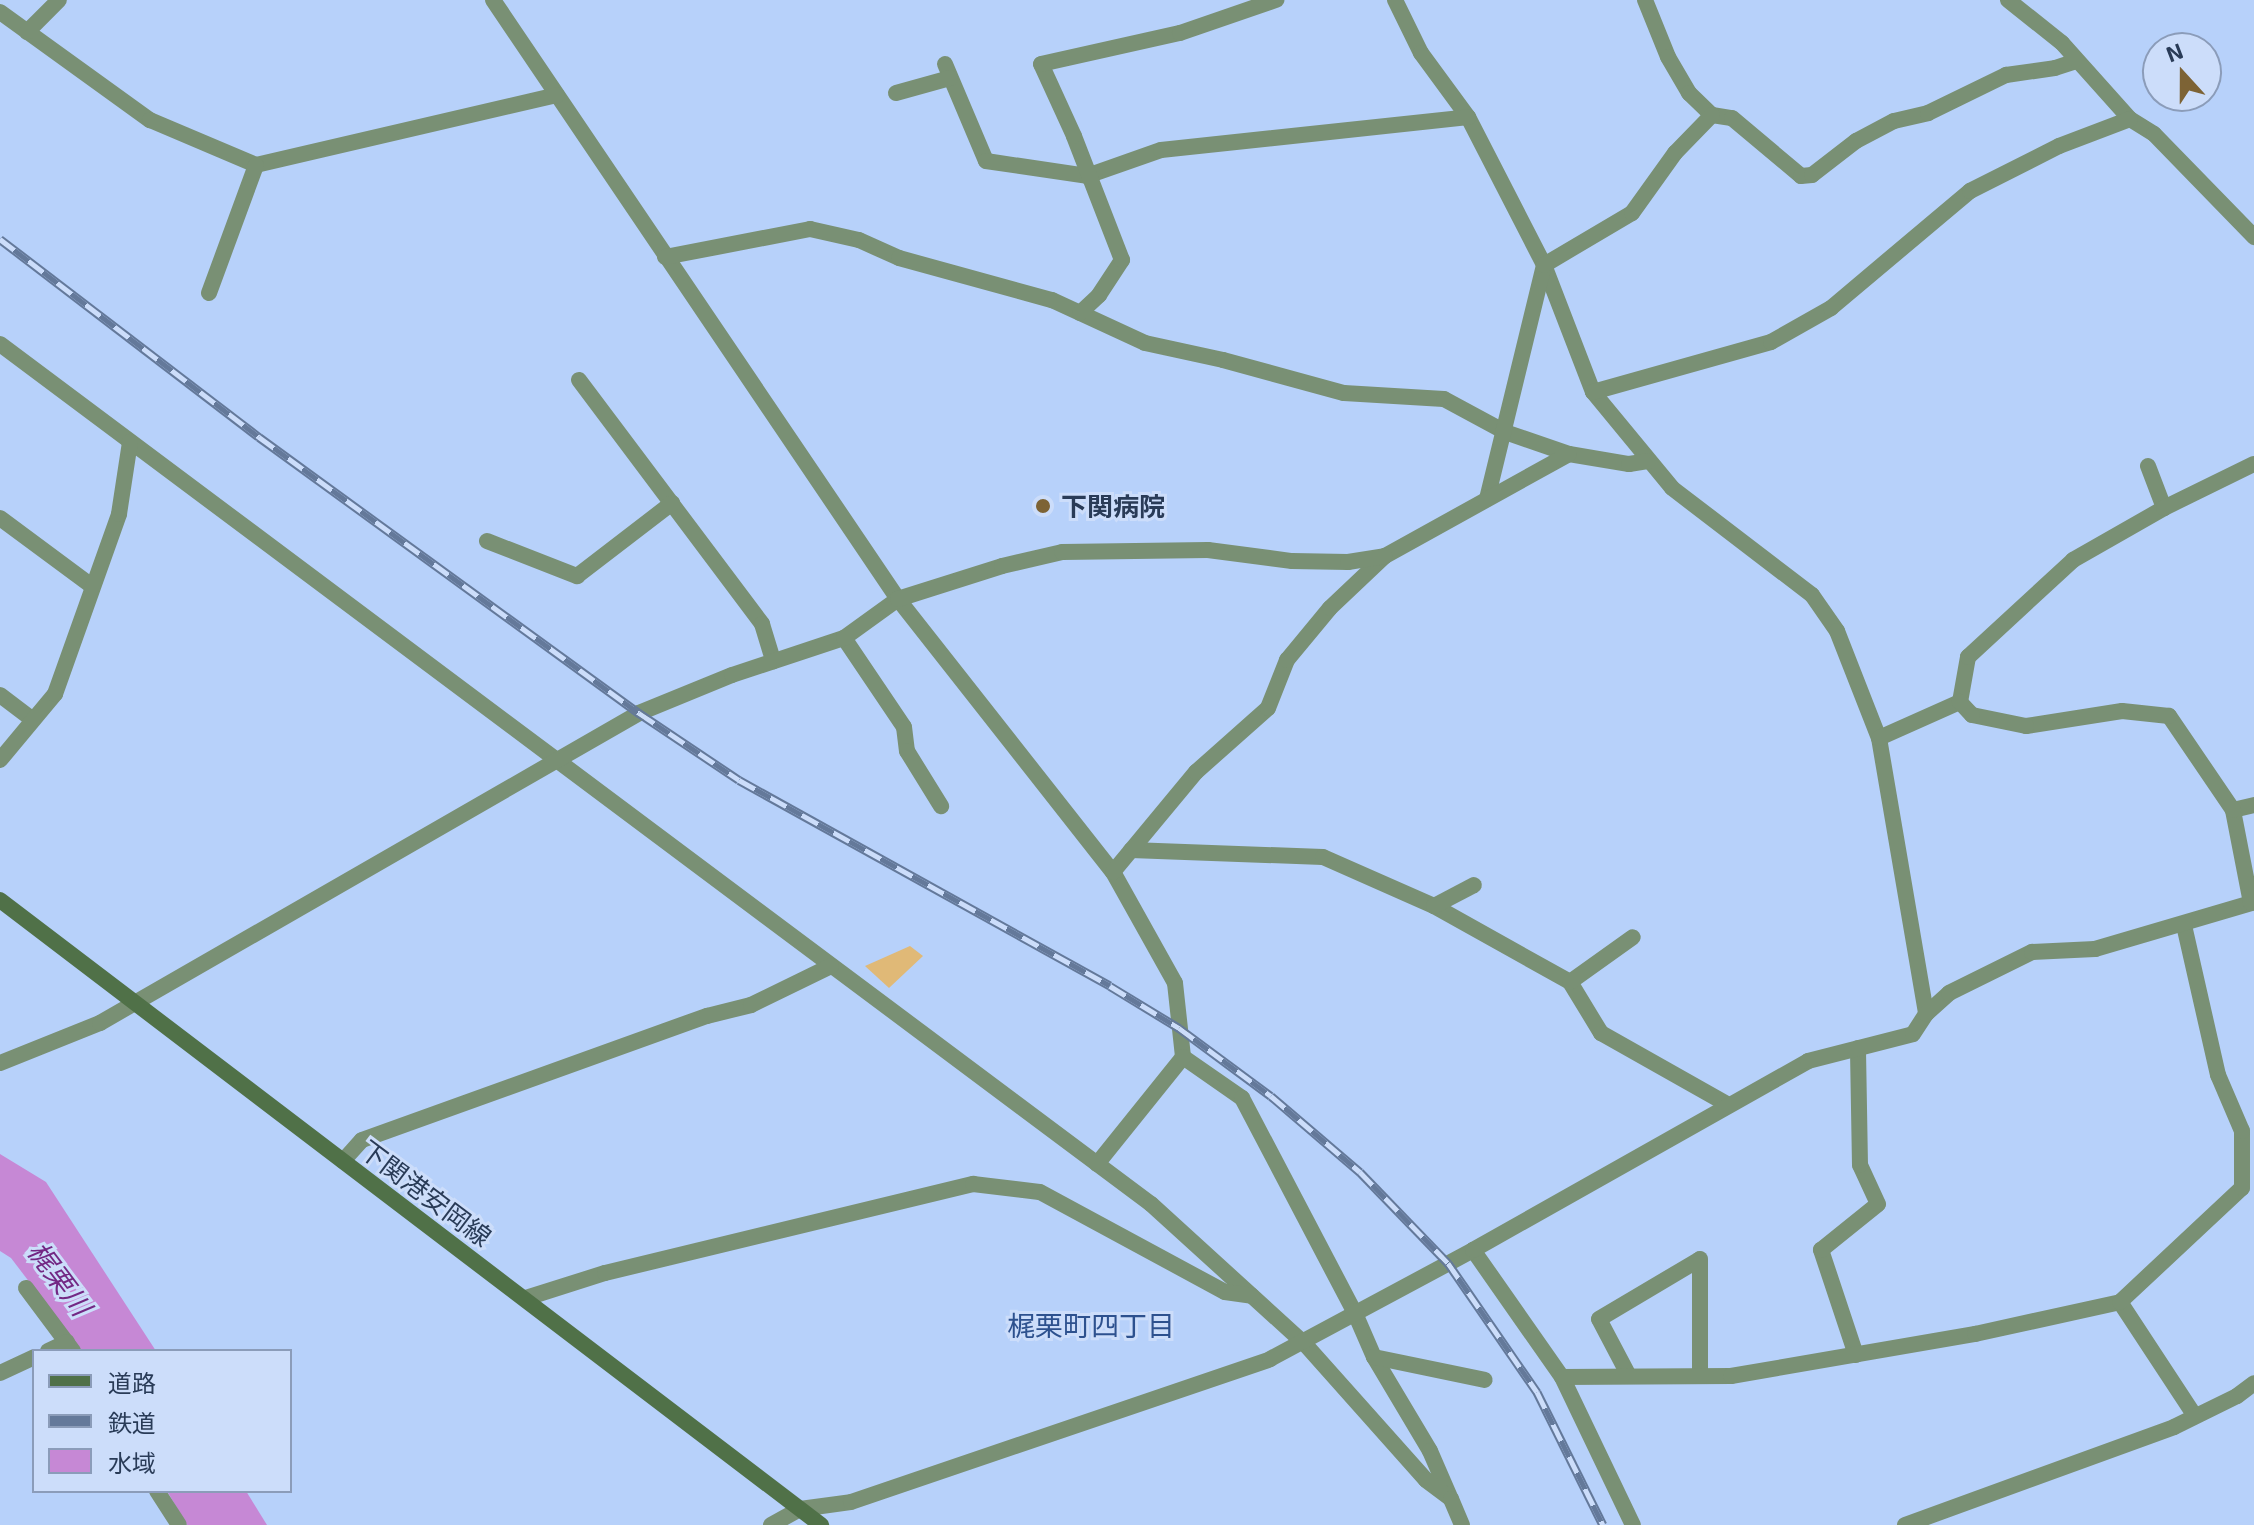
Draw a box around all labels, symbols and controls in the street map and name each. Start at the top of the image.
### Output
north arrow [2142,32,2222,112]
text: N [2162,36,2186,66]
place label: 下関病院 [1061,490,1165,522]
marker: 下関病院 [1032,495,1054,517]
street label: 下関港安岡線 [354,1134,498,1252]
water label: 梶栗川 [21,1234,99,1322]
district label: 梶栗町四丁目 [1007,1308,1175,1342]
legend [32,1349,292,1493]
text: 道路 [108,1368,156,1397]
text: 鉄道 [108,1408,156,1437]
text: 水域 [108,1448,156,1477]

